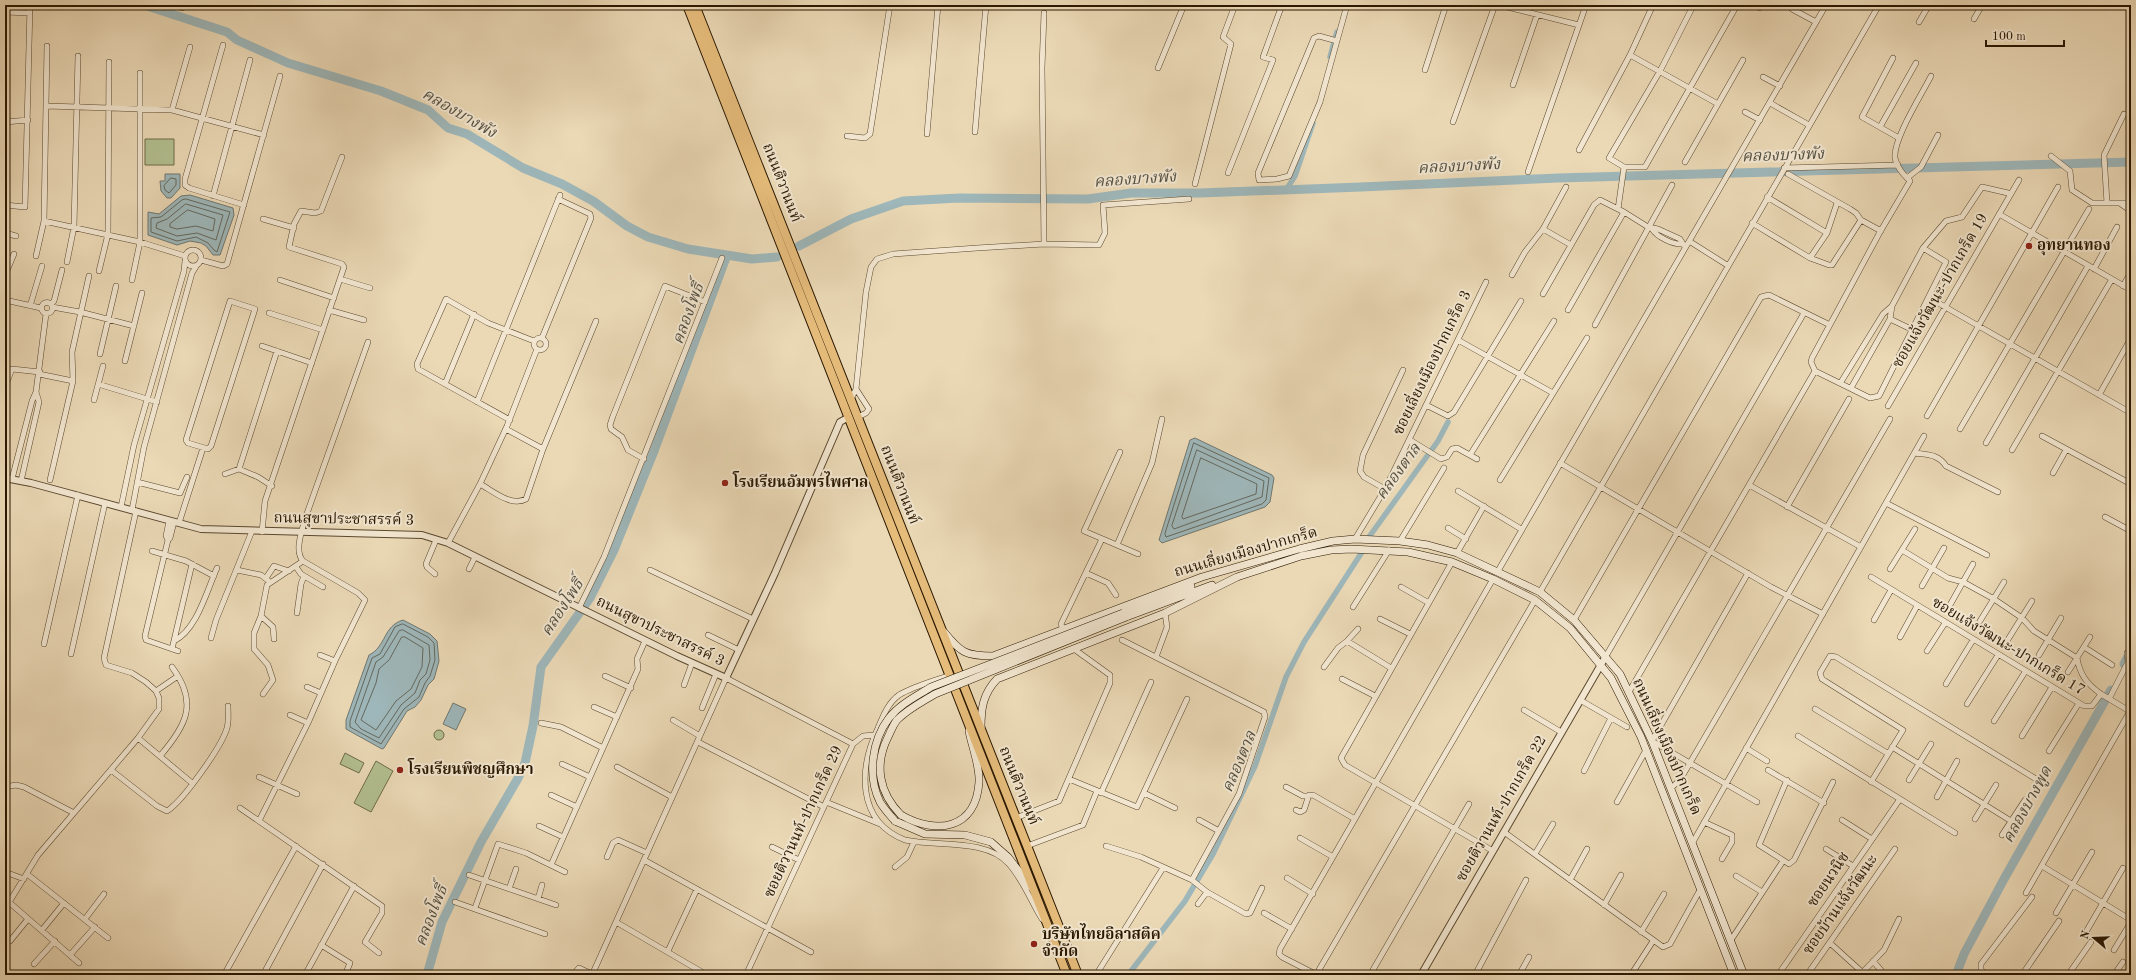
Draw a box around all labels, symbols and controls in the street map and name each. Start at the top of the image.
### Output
scale bar [1986,22,2064,48]
text: 100 m [1992,31,2026,43]
water label: คลองบางพัง [419,86,500,142]
street label: ถนนติวานนท์ [759,140,807,225]
water label: คลองบางพัง [1741,146,1825,165]
water label: คลองบางพัง [1417,156,1502,177]
water label: คลองบางพัง [1093,168,1178,191]
street label: ซอยแจ้งวัฒนะ-ปากเกร็ด 19 [1888,210,1991,371]
place label: อุทยานทอง [2037,239,2111,256]
marker: อุทยานทอง [2024,241,2034,251]
water label: คลองโพธิ์ [666,274,709,347]
street label: ซอยเลี่ยงเมืองปากเกร็ด 3 [1387,286,1475,438]
water label: คลองตาล [1373,441,1425,503]
street label: ถนนติวานนท์ [877,442,925,527]
place label: โรงเรียนอัมพรไพศาล [732,471,868,491]
marker: โรงเรียนอัมพรไพศาล [720,478,730,488]
street label: ถนนสุขาประชาสรรค์ 3 [273,507,415,531]
street label: ถนนเลี่ยงเมืองปากเกร็ด [1171,521,1319,581]
water label: คลองโพธิ์ [535,569,590,639]
street label: ถนนสุขาประชาสรรค์ 3 [593,591,728,671]
street label: ซอยแจ้งวัฒนะ-ปากเกร็ด 17 [1929,593,2089,699]
street label: ถนนเลี่ยงเมืองปากเกร็ด [1629,674,1708,818]
water label: คลองตาล [1220,729,1260,795]
street label: ซอยติวานนท์-ปากเกร็ด 22 [1451,732,1550,884]
street label: ซอยติวานนท์-ปากเกร็ด 29 [759,742,846,900]
street label: ถนนติวานนท์ [995,743,1044,827]
place label: โรงเรียนพิชญศึกษา [407,758,534,778]
water label: คลองบางพูด [2000,763,2057,846]
marker: โรงเรียนพิชญศึกษา [395,765,405,775]
street label: ซอยนวนิช [1804,849,1853,910]
street label: ซอยบ้านแจ้งวัฒนะ [1799,851,1881,958]
water label: คลองโพธิ์ [408,876,453,949]
north arrow [2074,918,2114,958]
place label: บริษัทไทยอิลาสติค จำกัด [1042,923,1161,960]
text: N [2079,929,2093,941]
marker: บริษัทไทยอิลาสติค จำกัด [1029,939,1039,949]

